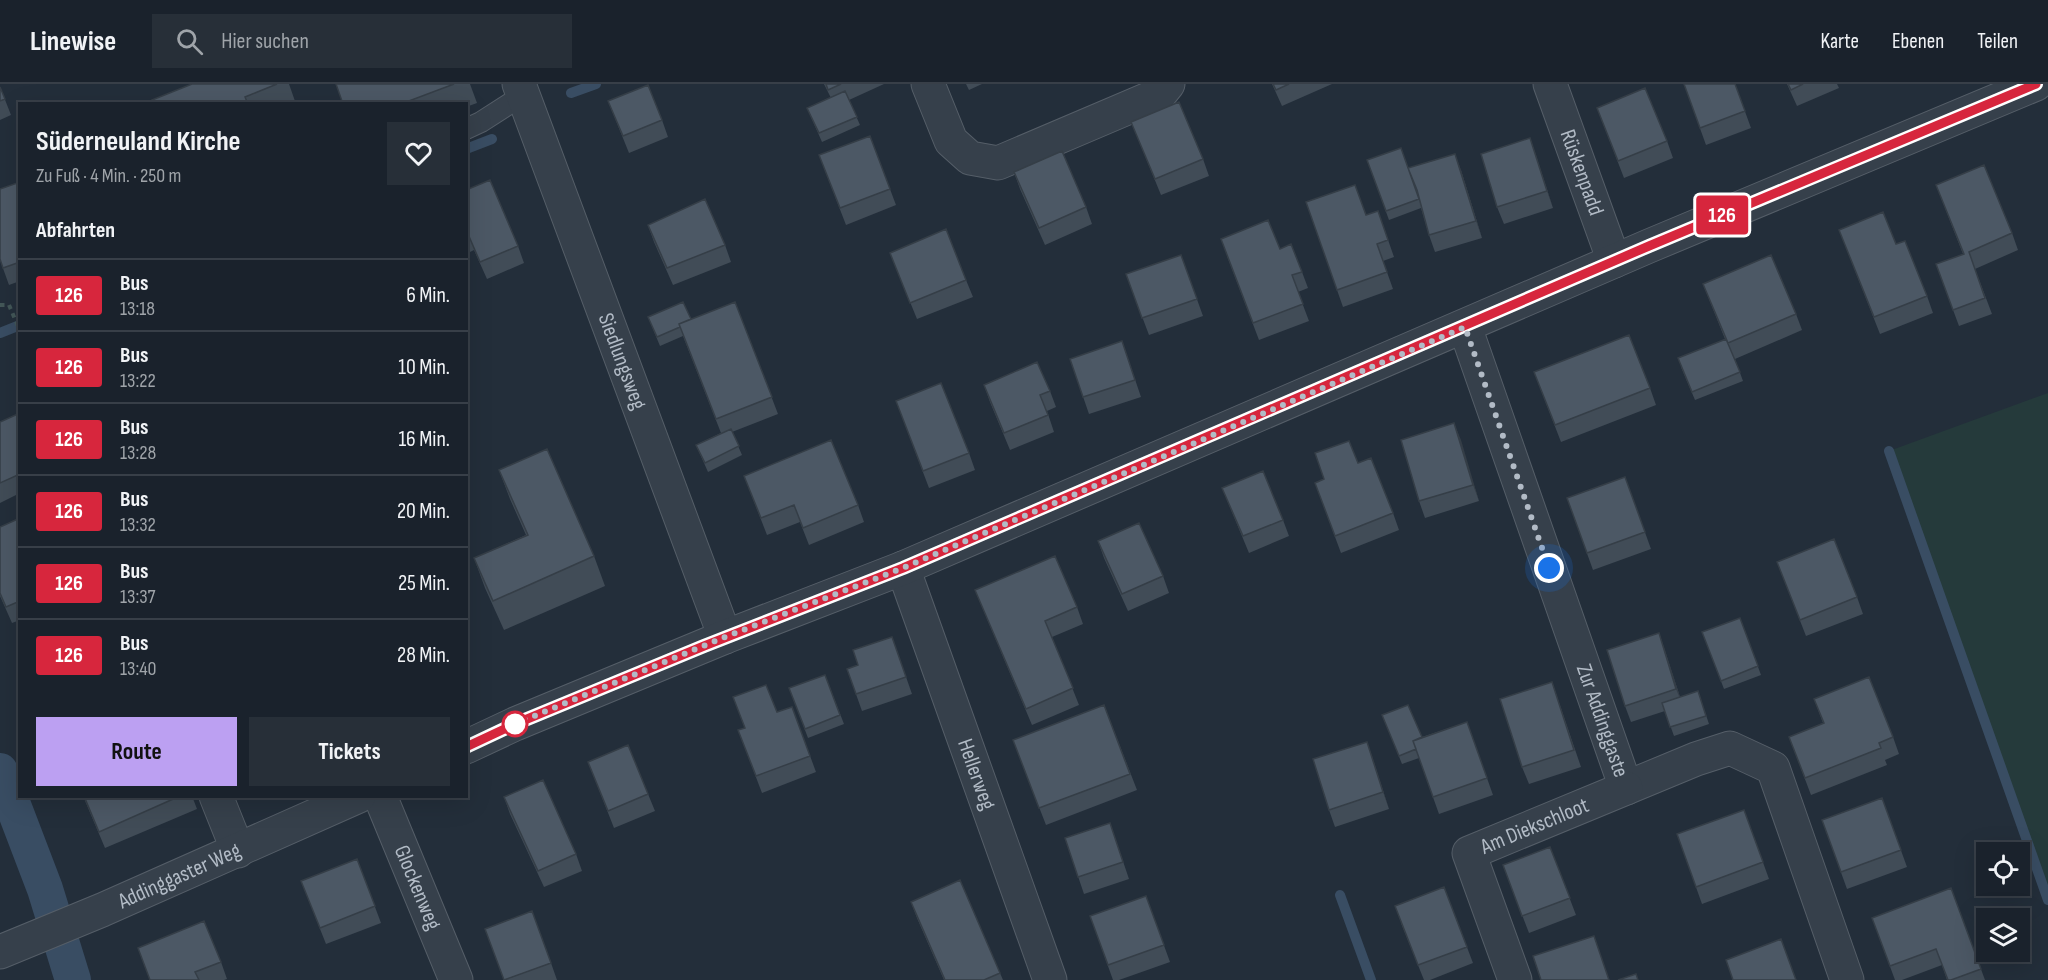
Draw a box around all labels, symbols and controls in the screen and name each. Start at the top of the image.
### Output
search box [152,14,572,68]
text: Linewise [30,25,116,58]
icon: search [173,25,206,58]
text: Hier suchen [221,28,309,55]
text: Karte [1821,29,1859,54]
text: Ebenen [1892,29,1944,54]
text: Teilen [1977,29,2018,54]
button: heart [387,122,450,185]
text: Süderneuland Kirche [36,125,241,158]
street label: Rüskenpadd [1554,126,1610,219]
text: Zu Fuß · 4 Min. · 250 m [36,164,181,188]
line badge: 126 [1688,196,1756,234]
text: 126 [1708,203,1736,228]
text: Abfahrten [36,217,115,244]
text: Bus [120,270,149,297]
text: 6 Min. [406,282,450,309]
text: 126 [55,283,83,308]
text: 13:18 [120,297,155,321]
street label: Siedlungsweg [592,309,653,414]
text: Bus [120,342,149,369]
text: 10 Min. [398,354,450,381]
text: 126 [55,355,83,380]
text: 13:22 [120,369,156,393]
text: Bus [120,414,149,441]
text: 16 Min. [398,426,450,453]
text: 126 [55,427,83,452]
text: 13:28 [120,441,156,465]
text: Bus [120,486,149,513]
text: 20 Min. [397,498,450,525]
text: 126 [55,499,83,524]
text: 13:32 [120,513,156,537]
your location [1534,553,1564,583]
text: Bus [120,558,149,585]
text: 25 Min. [398,570,450,597]
text: 126 [55,571,83,596]
text: 13:37 [120,585,156,609]
text: Bus [120,630,149,657]
text: 28 Min. [397,642,450,669]
text: 126 [55,643,83,668]
text: 13:40 [120,657,156,681]
street label: Zur Addinggaste [1570,661,1635,781]
unlabelled marker [502,711,528,737]
button: Route [36,717,237,786]
button: Tickets [249,717,450,786]
street label: Hellerweg [952,735,1002,814]
street label: Am Diekschloot [1476,791,1593,861]
street label: Addinggaster Weg [113,837,245,915]
street label: Glockenweg [388,841,447,934]
map controls [1976,842,2030,962]
button: locate [1976,842,2030,896]
button: layers [1976,908,2030,962]

